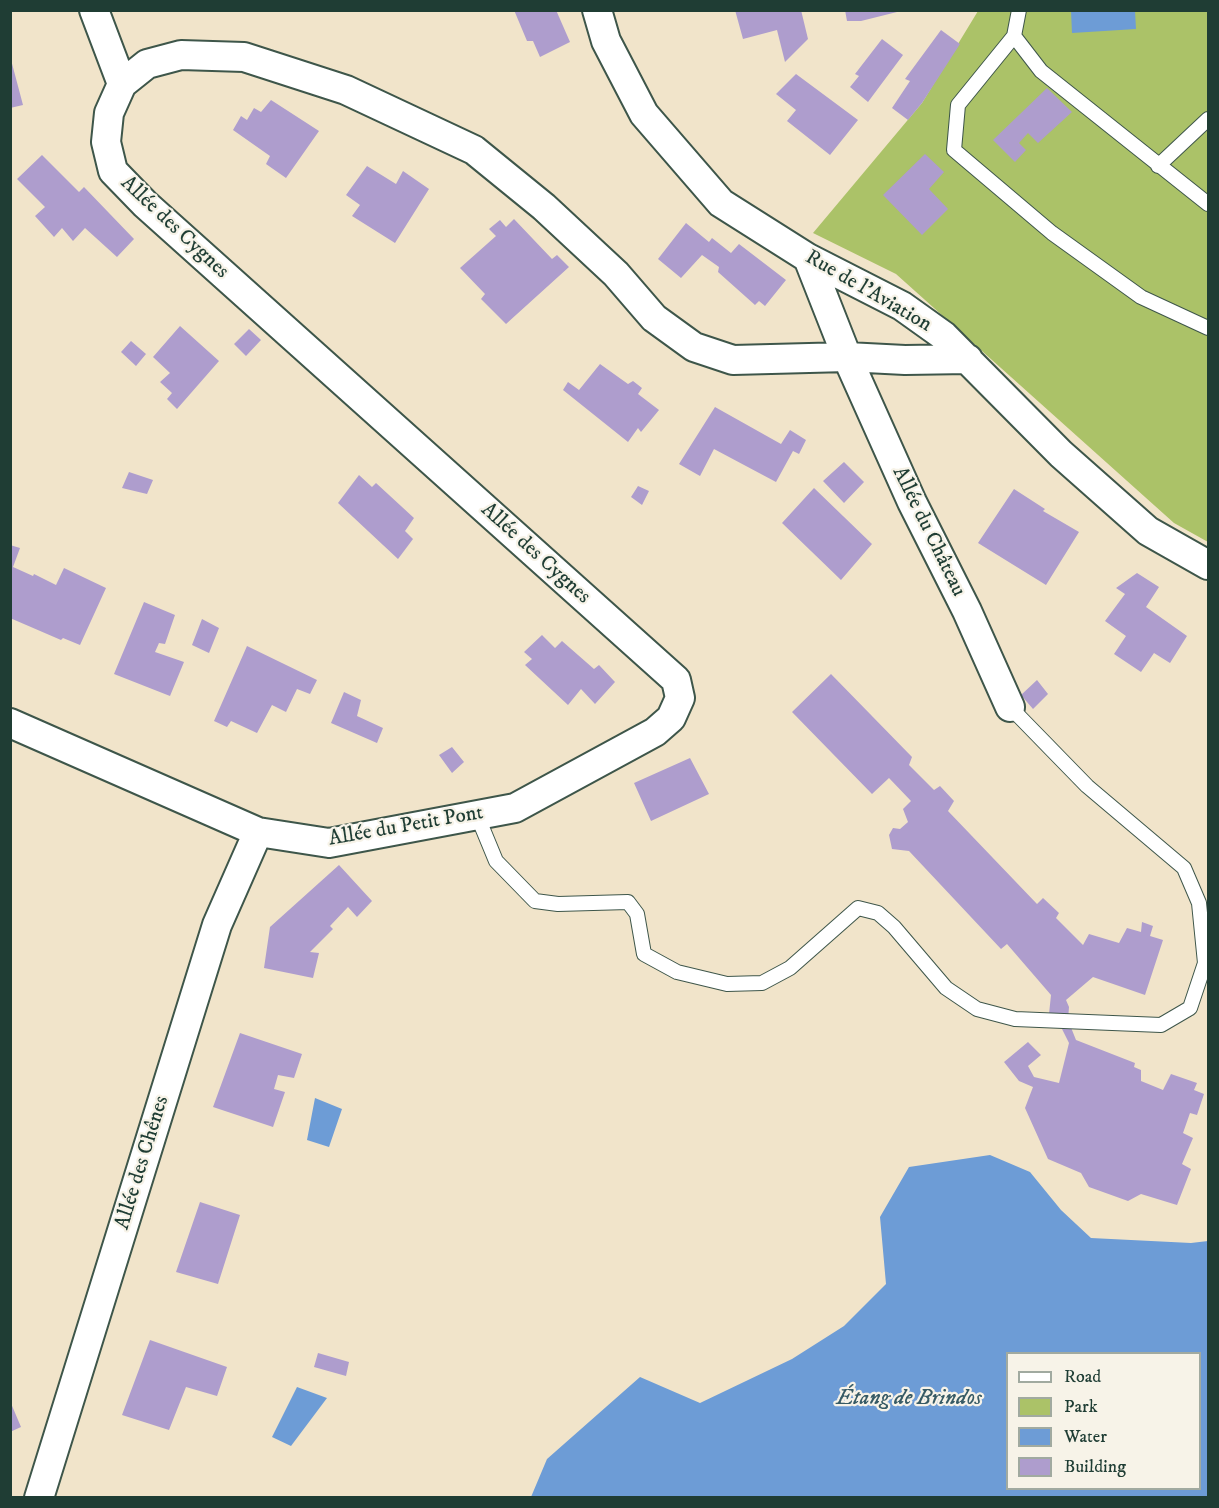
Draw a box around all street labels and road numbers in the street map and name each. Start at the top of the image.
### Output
street label: Allée des Cygnes [115,171,233,285]
street label: Rue de l'Aviation [800,246,936,338]
street label: Allée du Château [886,463,970,601]
street label: Allée des Cygnes [475,498,595,610]
street label: Allée du Petit Pont [327,801,485,853]
street label: Allée des Chênes [111,1093,175,1233]

